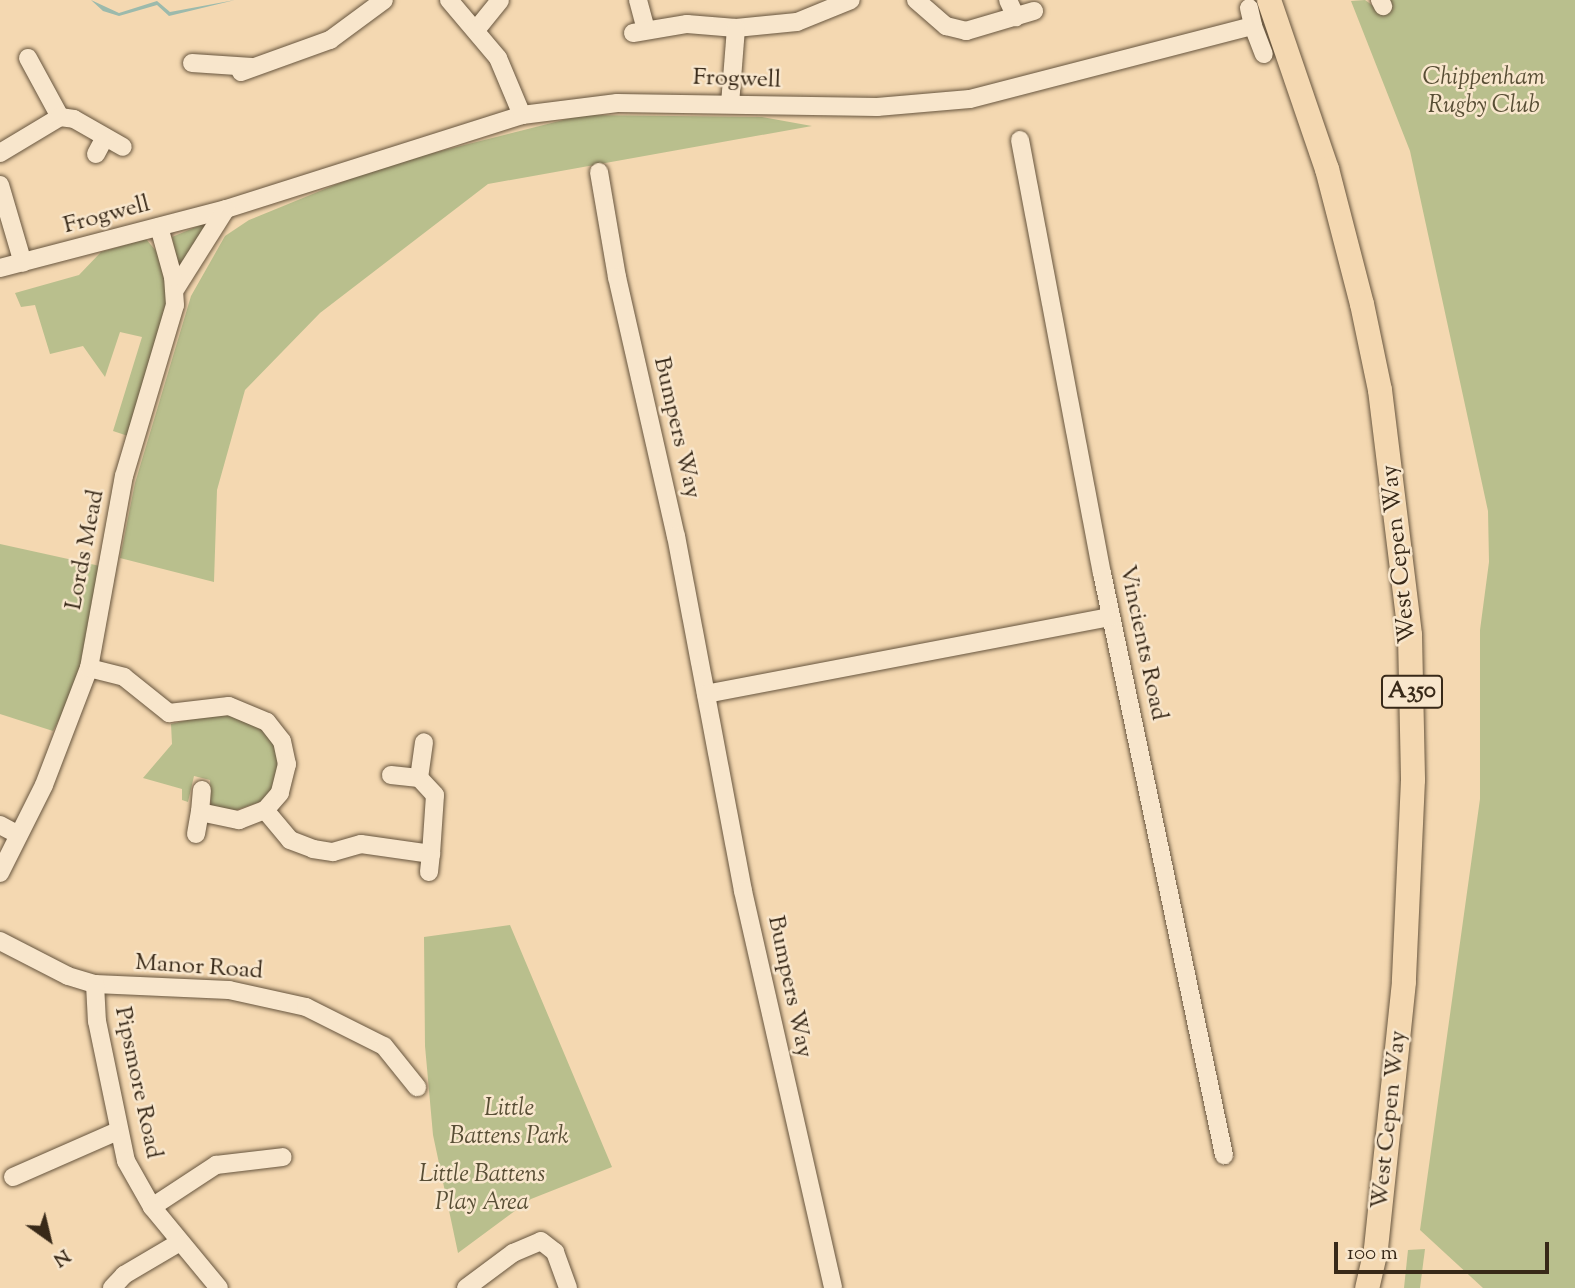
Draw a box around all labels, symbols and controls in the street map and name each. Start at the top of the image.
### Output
street label: Frogwell [692,64,782,96]
park label: Chippenham Rugby Club [1423,65,1545,121]
street label: Frogwell [61,191,153,241]
street label: Bumpers Way [646,354,706,502]
street label: West Cepen Way [1376,463,1424,645]
street label: Lords Mead [60,487,112,613]
street label: Vincients Road [1111,563,1173,723]
road number: A350 [1380,672,1444,712]
street label: Bumpers Way [760,913,818,1061]
street label: Manor Road [134,949,264,987]
street label: Pipsmore Road [107,1004,167,1162]
street label: West Cepen Way [1366,1029,1414,1211]
park label: Little Battens Park [449,1096,569,1152]
park label: Little Battens Play Area [419,1162,545,1218]
north arrow [14,1204,84,1274]
scale bar [1337,1228,1552,1272]
text: 100 m [1347,1239,1398,1269]
text: N [47,1241,75,1272]

